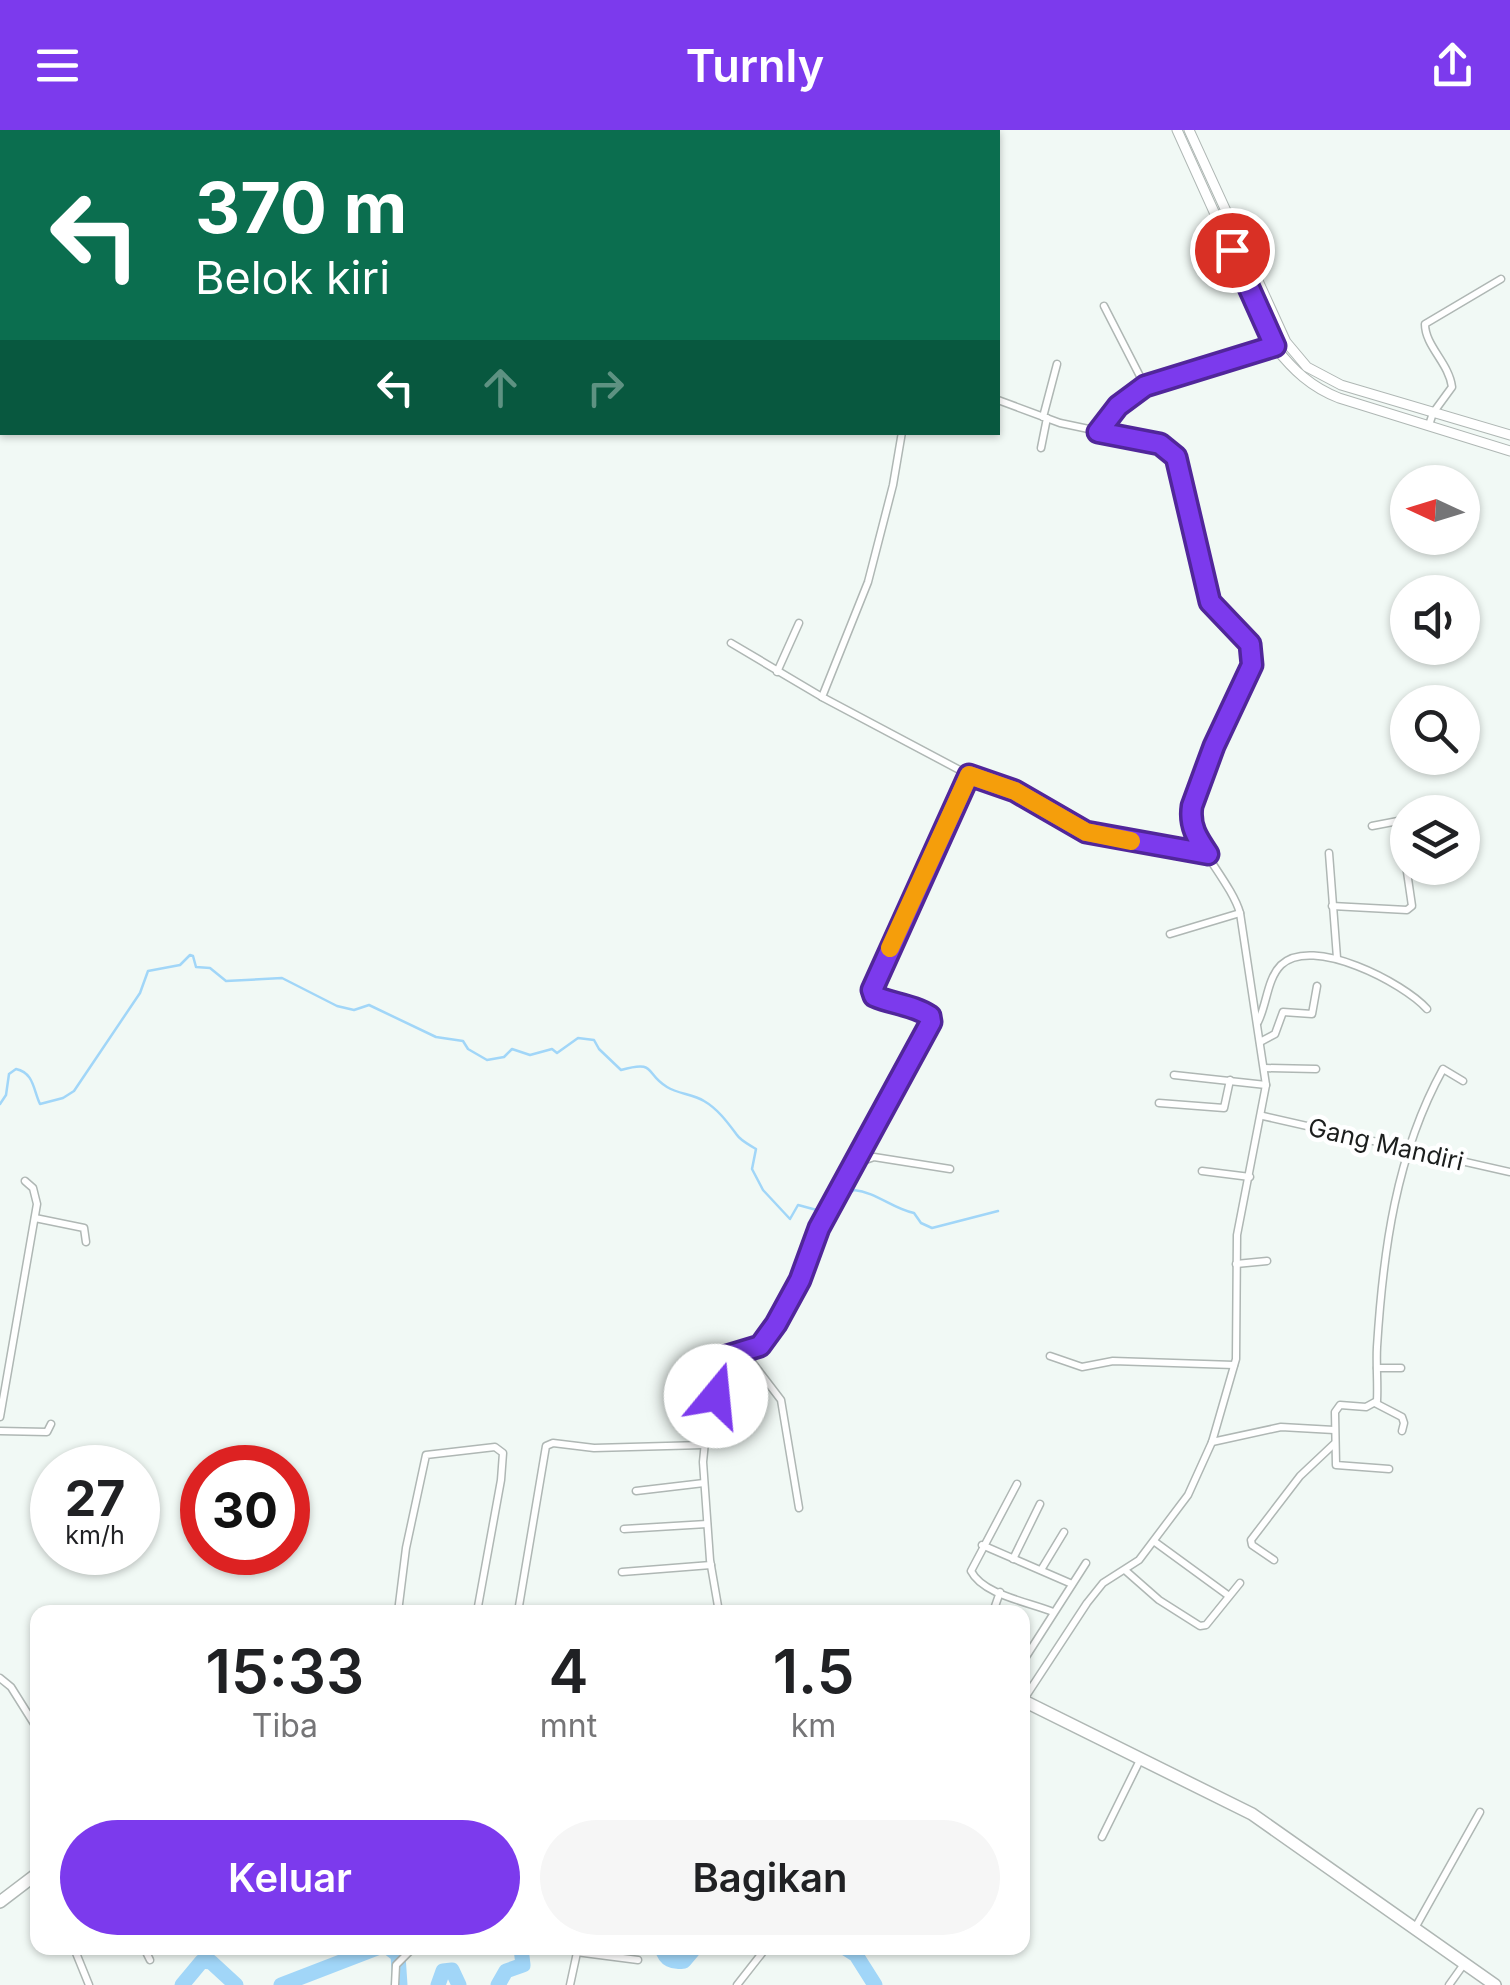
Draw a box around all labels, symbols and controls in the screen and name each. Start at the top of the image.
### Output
icon: menu [30,38,85,93]
text: Turnly [686,38,824,93]
icon: share [1425,38,1480,93]
text: 370 m [195,165,407,250]
icon: left [30,170,160,300]
pin [1190,208,1275,293]
icon: arrive [1205,223,1260,278]
text: Belok kiri [195,250,390,305]
icon: left [368,360,423,415]
icon: ahead [473,360,528,415]
icon: right [578,360,633,415]
north arrow [1390,465,1480,555]
map controls [1390,465,1480,885]
button: sound [1390,575,1480,665]
button: search [1390,685,1480,775]
button: layers [1390,795,1480,885]
street label: Gang Mandiri [1305,1112,1467,1176]
position arrow [664,1344,768,1448]
speed limit sign: 30 [180,1445,310,1575]
text: 27 [65,1468,125,1528]
text: km/h [65,1520,125,1550]
text: 15:33 [206,1635,364,1707]
text: 4 [548,1635,588,1707]
text: 1.5 [773,1635,854,1707]
text: Tiba [252,1706,318,1745]
text: mnt [540,1706,597,1745]
text: km [791,1706,836,1745]
button: Keluar [60,1820,520,1935]
button: Bagikan [540,1820,1000,1935]

